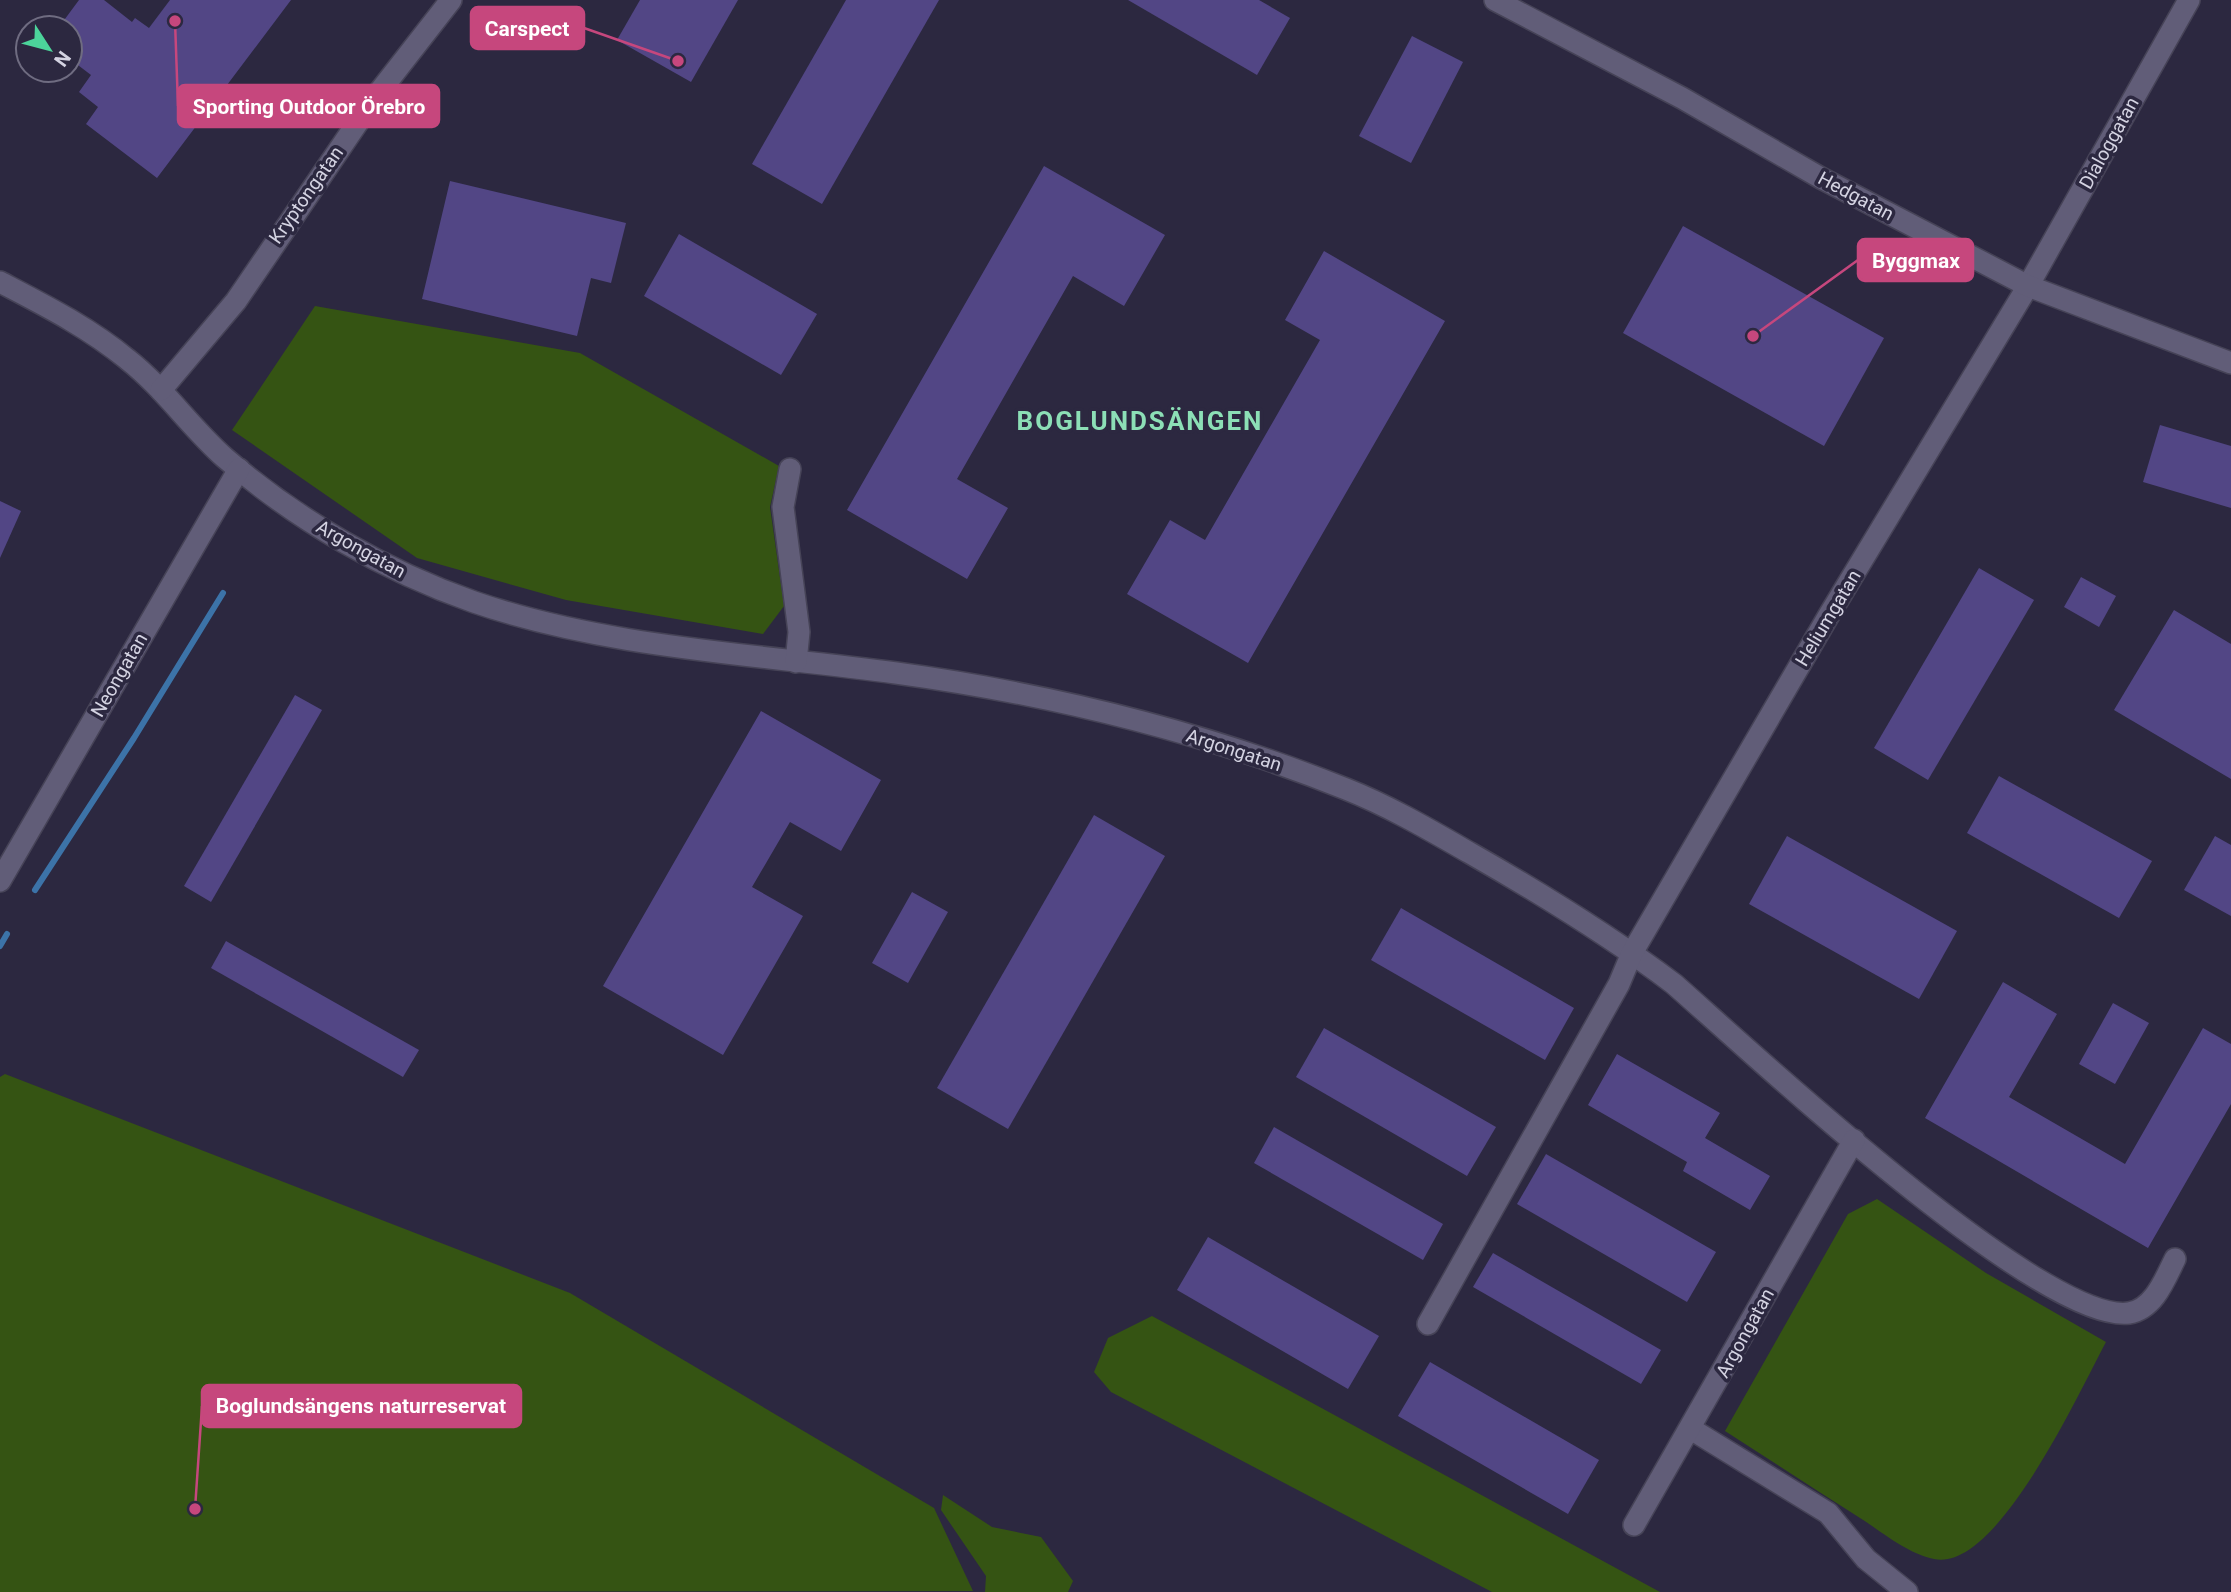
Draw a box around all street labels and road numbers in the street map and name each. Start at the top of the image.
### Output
street label: Dialoggatan [2074,93,2144,193]
street label: Kryptongatan [264,142,348,248]
street label: Hedgatan [1814,167,1898,225]
street label: Argongatan [312,515,410,583]
street label: Heliumgatan [1790,566,1866,670]
street label: Neongatan [86,629,152,721]
street label: Argongatan [1184,724,1284,776]
street label: Argongatan [1711,1284,1779,1382]

